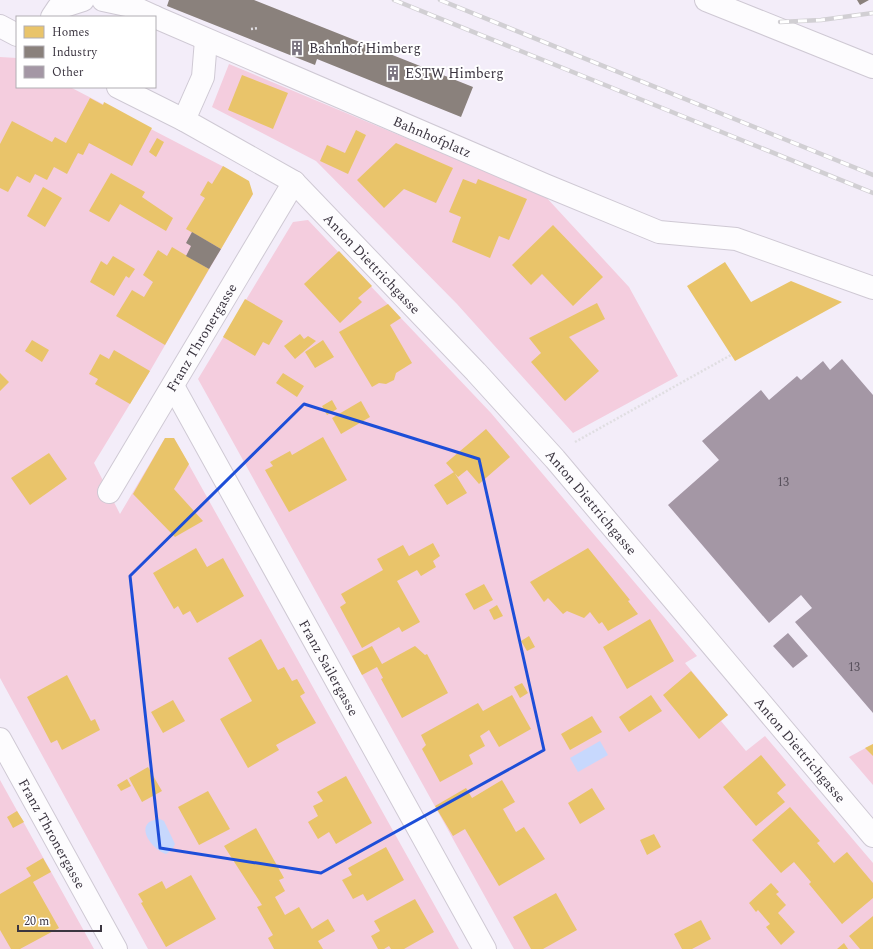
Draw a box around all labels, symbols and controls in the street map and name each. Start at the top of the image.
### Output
legend [16,16,156,88]
text: Homes [52,23,90,42]
place label: Bahnhof Himberg [309,38,421,59]
building icon: Bahnhof Himberg [288,39,306,57]
text: Industry [52,43,98,62]
text: Other [52,63,84,82]
place label: ESTW Himberg [405,63,504,84]
building icon: ESTW Himberg [384,64,402,82]
street label: Bahnhofplatz [390,110,475,163]
street label: Anton Diettrichgasse [319,208,426,319]
street label: Franz Thronergasse [161,279,242,396]
street label: Anton Diettrichgasse [540,444,642,560]
house number: 13 [777,473,789,492]
street label: Franz Sailergasse [294,615,364,720]
house number: 13 [848,658,860,677]
street label: Anton Diettrichgasse [749,692,851,807]
street label: Franz Thronergasse [13,774,91,893]
scale bar [18,907,101,933]
text: 20 m [24,912,49,931]

